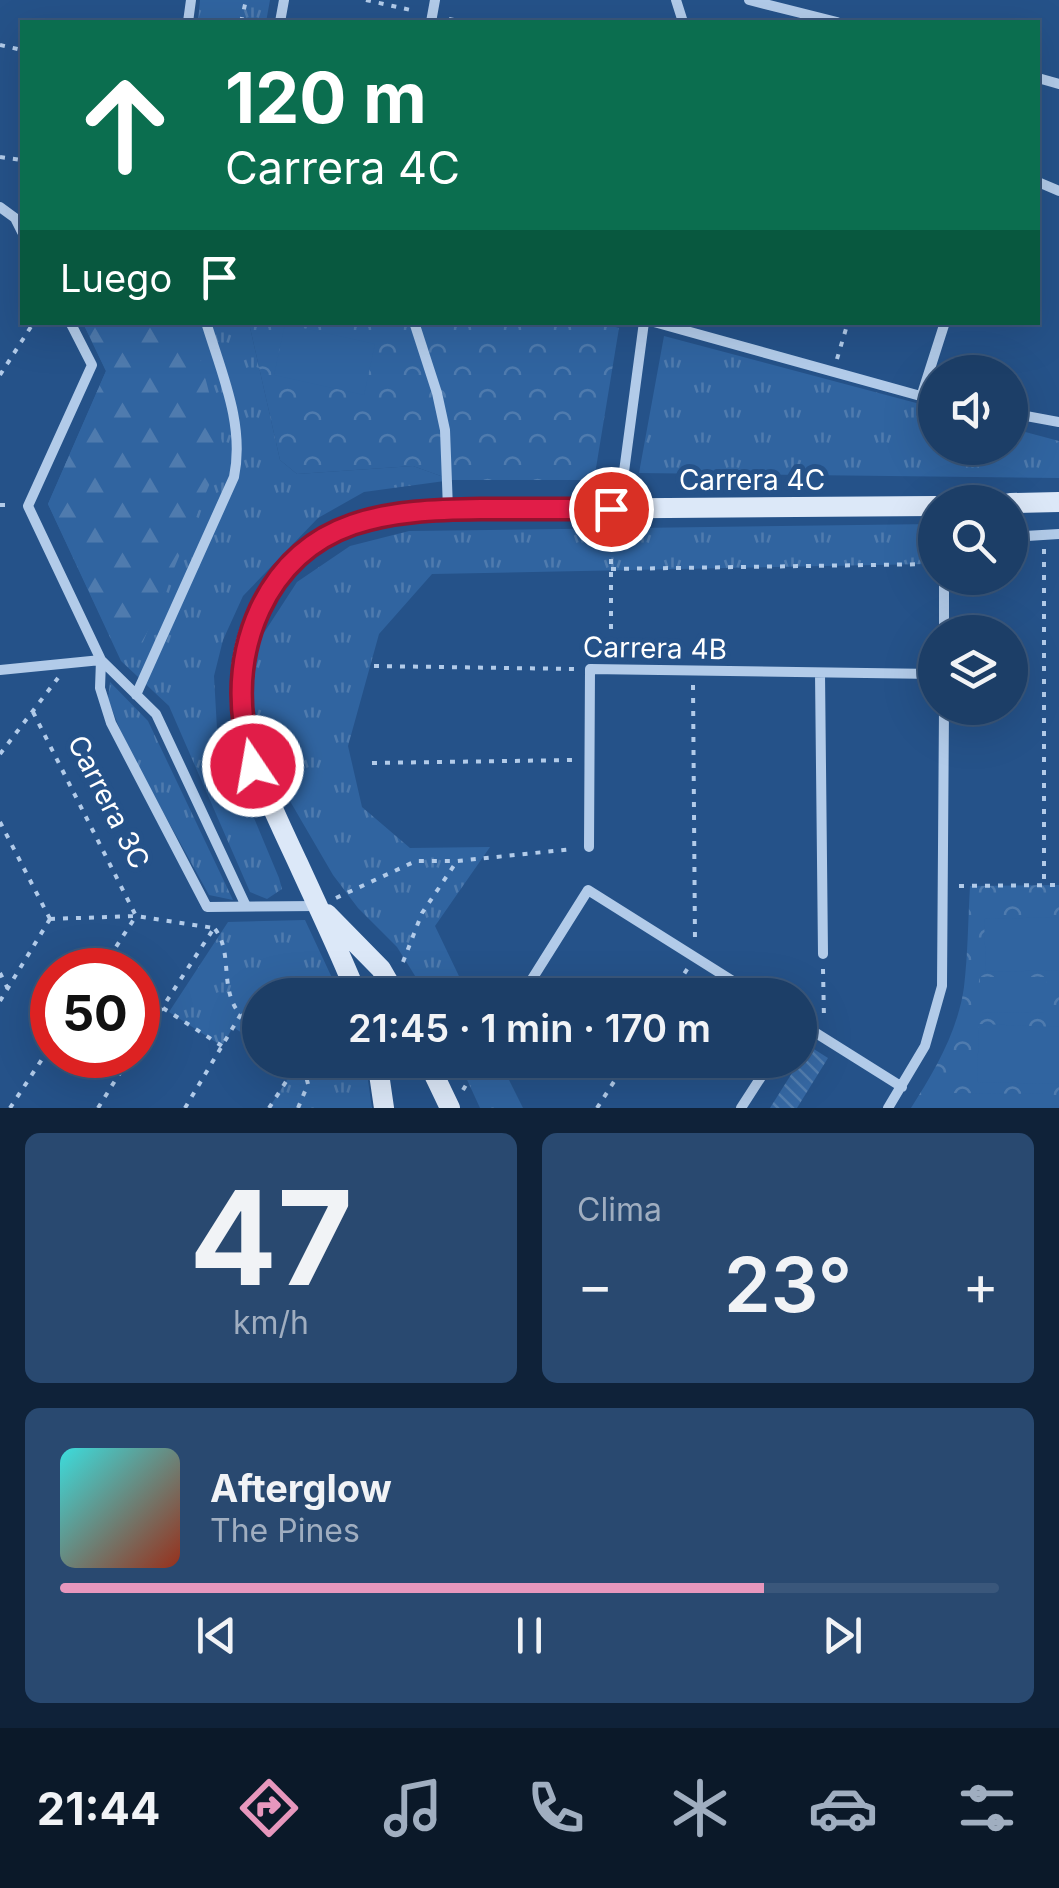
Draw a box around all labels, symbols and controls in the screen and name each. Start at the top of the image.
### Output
text: 120 m [225,55,427,140]
icon: ahead [60,60,190,190]
text: Carrera 4C [225,140,460,195]
icon: arrive [192,250,247,305]
text: Luego [60,255,172,301]
map controls [918,355,1028,725]
button: sound [918,355,1028,465]
street label: Carrera 4C [679,463,825,497]
pin [569,467,654,552]
icon: arrive [584,482,639,537]
button: search [918,485,1028,595]
button: layers [918,615,1028,725]
street label: Carrera 4B [583,630,727,666]
position arrow [201,714,305,818]
street label: Carrera 3C [61,729,157,875]
speed limit sign: 50 [30,948,160,1078]
text: 21:45 · 1 min · 170 m [348,1005,711,1051]
text: 47 [189,1159,353,1316]
text: Clima [577,1190,662,1229]
text: 23° [724,1239,852,1330]
text: − [577,1252,613,1318]
text: + [963,1252,999,1318]
text: km/h [233,1303,309,1342]
text: Afterglow [210,1465,392,1511]
text: The Pines [210,1511,360,1550]
icon: previous [189,1608,244,1663]
icon: pause [502,1608,557,1663]
icon: next [815,1608,870,1663]
icon: directions [234,1773,304,1843]
icon: music [378,1773,448,1843]
icon: phone [521,1773,591,1843]
icon: climate [665,1773,735,1843]
icon: car [808,1773,878,1843]
icon: filters [952,1773,1022,1843]
text: 21:44 [37,1781,160,1836]

